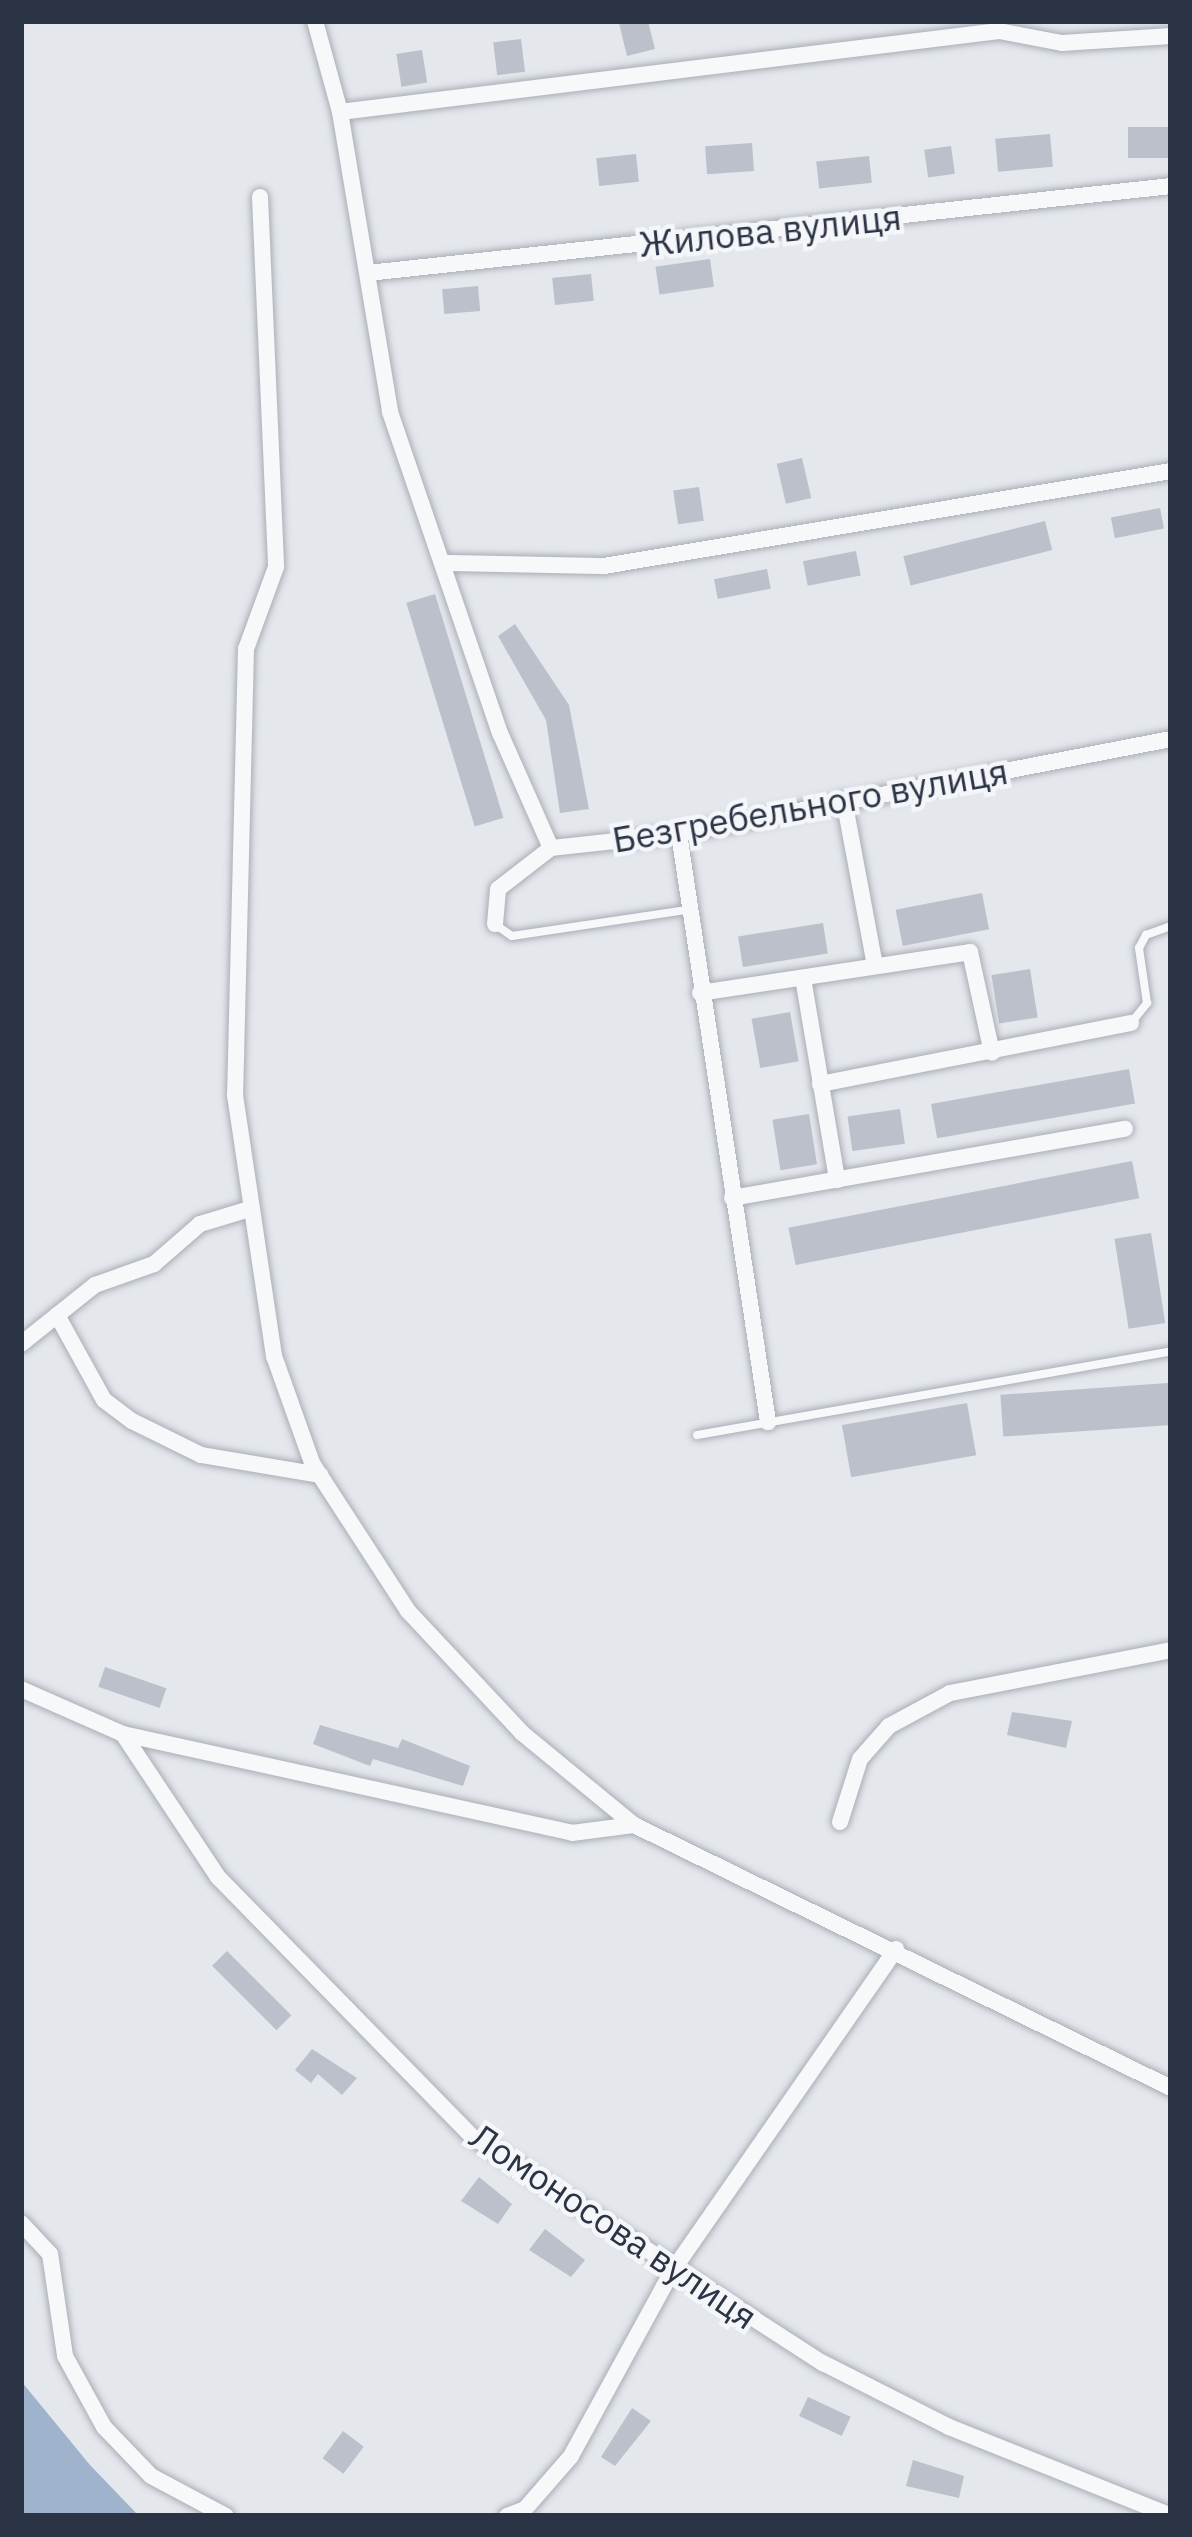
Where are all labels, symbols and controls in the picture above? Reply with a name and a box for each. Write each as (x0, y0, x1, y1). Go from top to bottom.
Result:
street label: Жилова вулиця (637, 195, 903, 265)
street label: Безгребельного вулиця (609, 749, 1011, 861)
street label: Ломоносова вулиця (462, 2114, 766, 2338)

